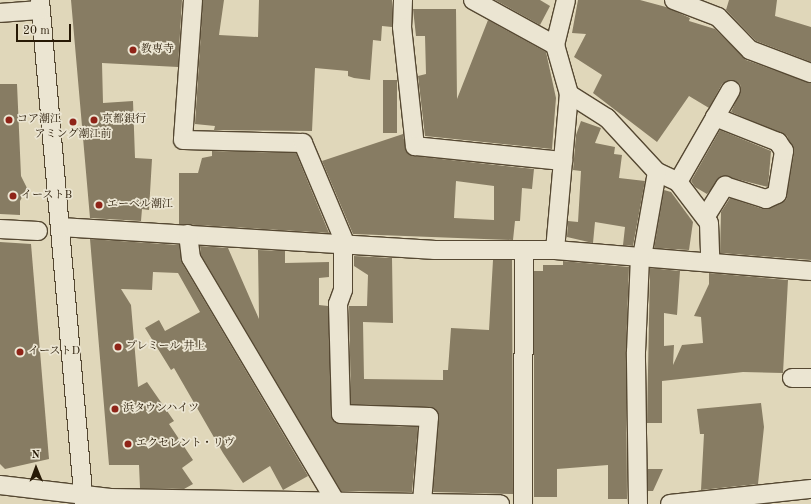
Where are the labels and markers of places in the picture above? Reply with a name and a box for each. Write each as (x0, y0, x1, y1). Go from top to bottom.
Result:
place label: 教専寺 (141, 43, 174, 57)
marker: 教専寺 (128, 45, 138, 55)
place label: コア潮江 (17, 113, 61, 127)
place label: 京都銀行 (102, 113, 146, 127)
marker: コア潮江 (4, 115, 14, 125)
marker: 京都銀行 (89, 115, 99, 125)
marker: アミング潮江前 (68, 117, 78, 127)
place label: アミング潮江前 (35, 128, 111, 142)
place label: イーストB (21, 189, 73, 203)
marker: イーストB (8, 191, 18, 201)
place label: エーベル潮江 (107, 198, 173, 212)
marker: エーベル潮江 (94, 200, 104, 210)
place label: プレミール 井上 (126, 340, 206, 354)
marker: プレミール 井上 (113, 342, 123, 352)
place label: イーストD (28, 345, 81, 359)
marker: イーストD (15, 347, 25, 357)
place label: 浜タウンハイツ (123, 402, 200, 416)
marker: 浜タウンハイツ (110, 404, 120, 414)
place label: エクセレント・リヴ (136, 437, 235, 451)
marker: エクセレント・リヴ (123, 439, 133, 449)

